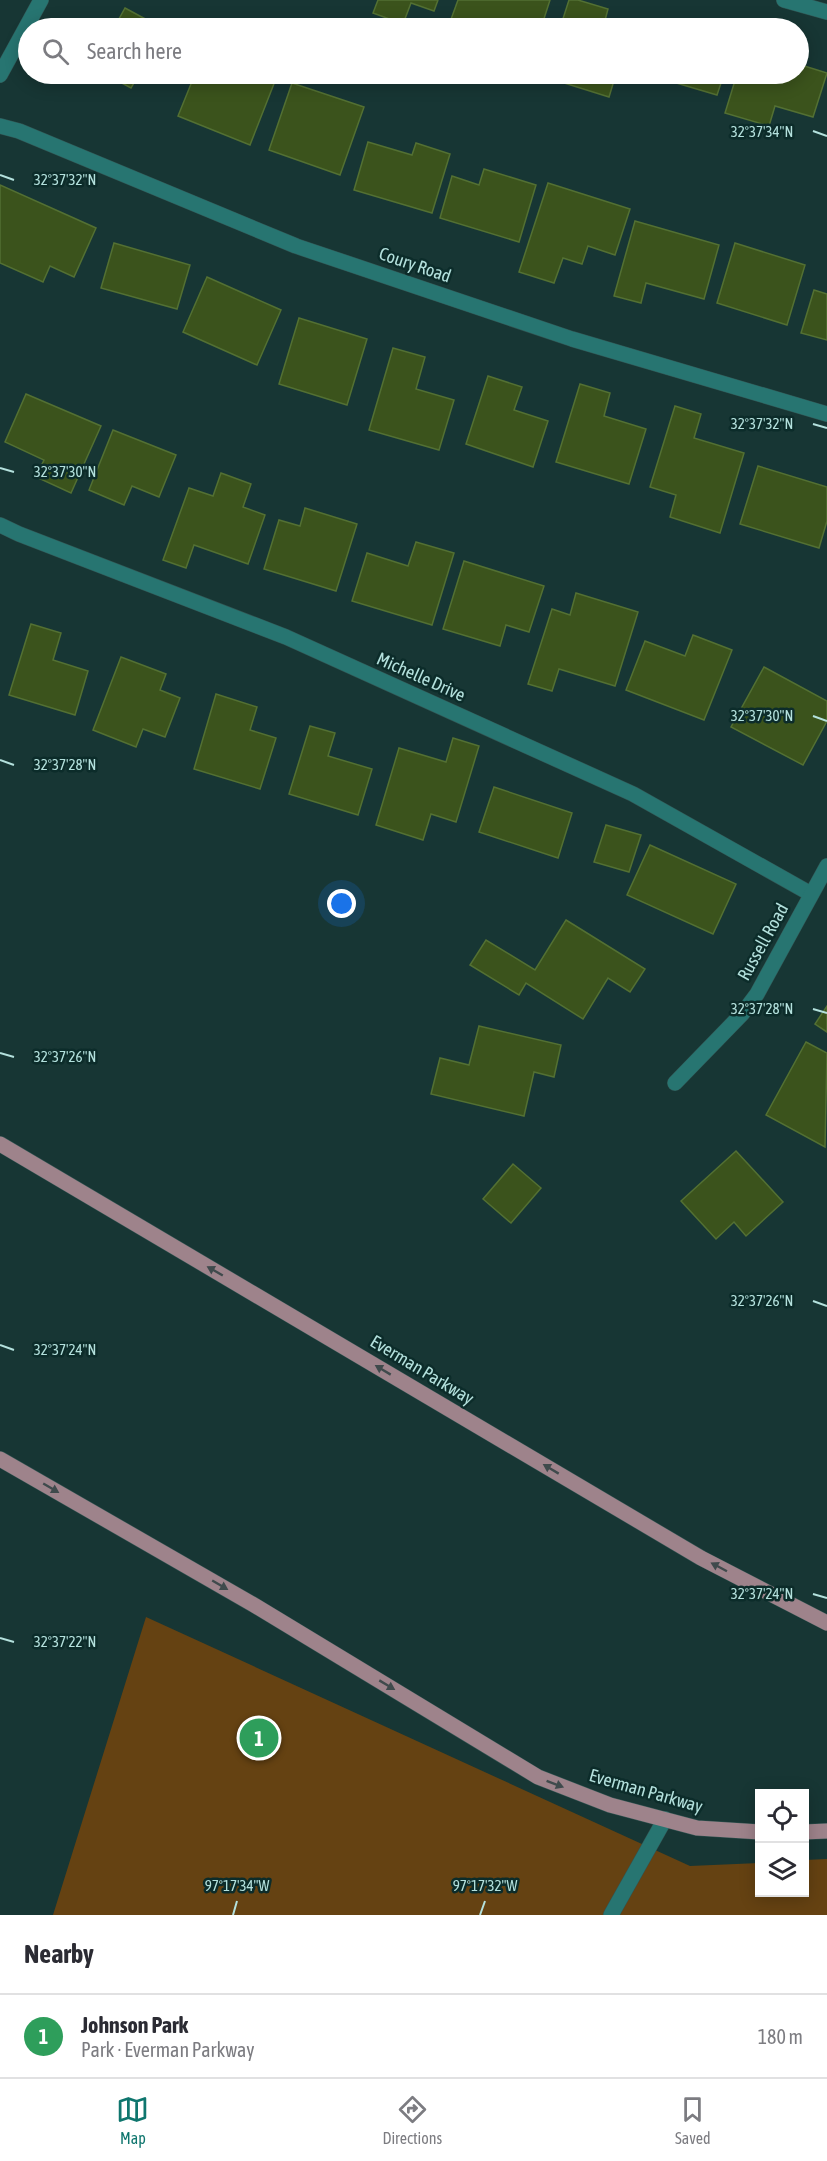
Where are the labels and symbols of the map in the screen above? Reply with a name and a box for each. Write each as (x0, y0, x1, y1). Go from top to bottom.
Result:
text: 32°37'34"N (731, 123, 793, 140)
text: 32°37'32"N (34, 171, 96, 188)
street label: Coury Road (376, 242, 454, 287)
text: 32°37'32"N (731, 415, 793, 432)
text: 32°37'30"N (34, 463, 96, 480)
street label: Michelle Drive (374, 648, 469, 705)
text: 32°37'30"N (731, 707, 793, 724)
text: 32°37'28"N (34, 756, 96, 773)
your location (327, 889, 356, 918)
street label: Russell Road (733, 900, 792, 984)
text: 32°37'28"N (731, 1000, 793, 1017)
text: 32°37'26"N (34, 1048, 96, 1065)
one-way arrow (207, 1265, 223, 1276)
text: 32°37'26"N (731, 1292, 793, 1309)
street label: Everman Parkway (367, 1330, 478, 1409)
text: 32°37'24"N (34, 1341, 96, 1358)
one-way arrow (375, 1364, 391, 1375)
one-way arrow (543, 1463, 559, 1474)
one-way arrow (43, 1483, 60, 1493)
one-way arrow (710, 1562, 727, 1572)
one-way arrow (212, 1580, 229, 1590)
text: 32°37'24"N (731, 1585, 793, 1602)
text: 32°37'22"N (34, 1633, 96, 1650)
one-way arrow (379, 1680, 395, 1691)
pin: 1 (240, 1716, 278, 1760)
street label: Everman Parkway (587, 1764, 705, 1817)
one-way arrow (546, 1780, 564, 1789)
text: 97°17'34"W (205, 1877, 269, 1894)
text: 97°17'32"W (453, 1877, 517, 1894)

